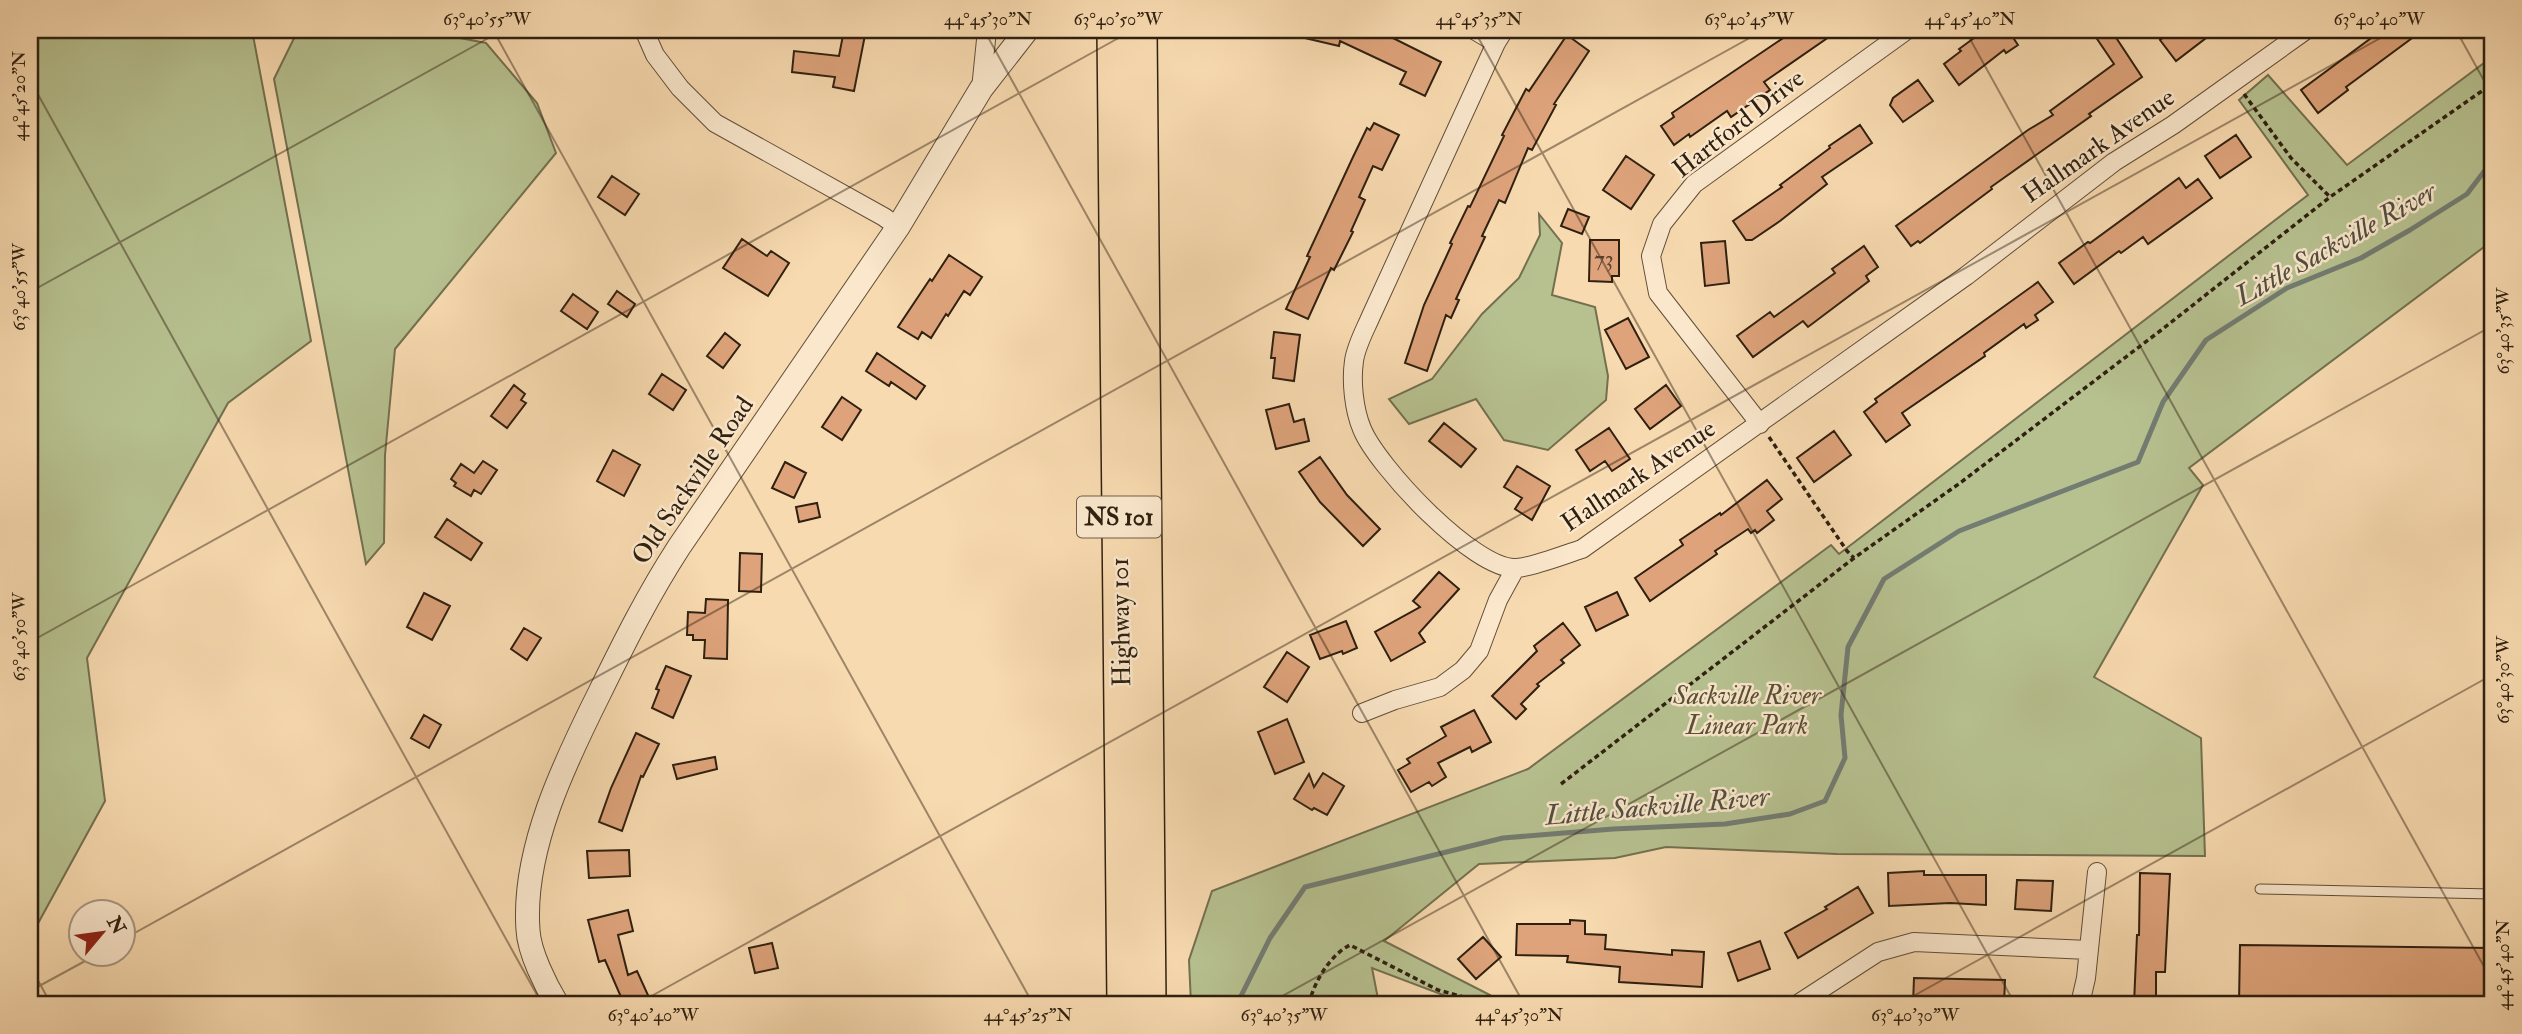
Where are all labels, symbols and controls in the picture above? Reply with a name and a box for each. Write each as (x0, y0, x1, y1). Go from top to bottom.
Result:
text: 63°40'55"W (443, 8, 532, 31)
text: 44°45'30"N (944, 8, 1032, 31)
text: 63°40'50"W (1073, 8, 1163, 31)
text: 44°45'35"N (1436, 8, 1522, 31)
text: 63°40'45"W (1704, 8, 1795, 31)
text: 44°45'40"N (1925, 8, 2015, 31)
text: 63°40'40"W (2334, 8, 2425, 31)
text: 44°45'20"N (8, 51, 31, 141)
street label: Hartford Drive (1666, 62, 1811, 185)
street label: Hallmark Avenue (2016, 81, 2181, 210)
water label: Little Sackville River (2228, 174, 2444, 315)
text: 63°40'55"W (8, 242, 31, 331)
house number: 73 (1594, 244, 1614, 273)
text: 63°40'35"W (2492, 287, 2515, 374)
street label: Old Sackville Road (625, 390, 761, 571)
street label: Hallmark Avenue (1555, 412, 1722, 539)
road number: NS 101 (1077, 496, 1161, 538)
street label: Highway 101 (1104, 557, 1138, 687)
text: 63°40'50"W (8, 592, 31, 682)
text: 63°40'30"W (2492, 635, 2515, 724)
park label: Sackville River Linear Park (1672, 680, 1822, 742)
water label: Little Sackville River (1543, 779, 1772, 834)
north arrow (66, 898, 136, 968)
text: N (101, 911, 131, 939)
text: 44°45'40"N (2492, 920, 2515, 1010)
text: 63°40'40"W (608, 1004, 699, 1027)
text: 44°45'25"N (984, 1004, 1072, 1027)
text: 63°40'35"W (1241, 1004, 1328, 1027)
text: 44°45'30"N (1475, 1004, 1563, 1027)
text: 63°40'30"W (1871, 1004, 1960, 1027)

